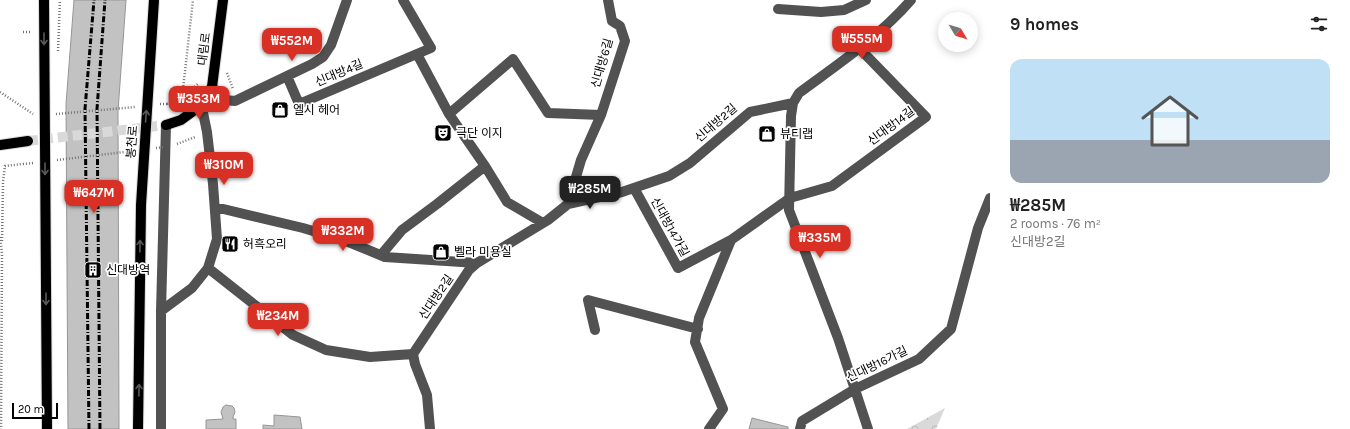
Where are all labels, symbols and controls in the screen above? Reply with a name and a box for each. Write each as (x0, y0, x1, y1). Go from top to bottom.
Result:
north arrow (938, 12, 978, 52)
map controls (938, 12, 978, 52)
icon: filters (1308, 13, 1330, 35)
text: 9 homes (1010, 14, 1079, 34)
pin: ₩555M (834, 26, 890, 60)
pin: ₩552M (264, 28, 320, 62)
text: ₩555M (841, 31, 883, 46)
one-way arrow (40, 32, 48, 45)
street label: 대림로 (195, 32, 213, 66)
text: ₩552M (271, 33, 313, 48)
street label: 신대방6길 (588, 37, 616, 89)
street label: 신대방4길 (313, 57, 365, 89)
icon: home (1134, 85, 1206, 157)
pin: ₩353M (171, 86, 227, 120)
text: ₩353M (178, 91, 220, 106)
shop icon: 엘시 헤어 (270, 100, 290, 120)
street label: 신대방2길 (692, 101, 740, 145)
place label: 엘시 헤어 (293, 103, 340, 117)
street label: 신대방14길 (865, 104, 917, 148)
one-way arrow (143, 110, 150, 123)
theatre icon: 극단 이지 (433, 123, 453, 143)
shop icon: 뷰티랩 (757, 124, 777, 144)
street label: 봉천로 (124, 125, 140, 159)
place label: 극단 이지 (456, 126, 503, 140)
place label: 뷰티랩 (780, 127, 813, 141)
pin: ₩310M (196, 152, 252, 186)
text: ₩310M (204, 157, 244, 172)
one-way arrow (41, 162, 49, 175)
pin: ₩285M (562, 176, 618, 210)
pin: ₩647M (66, 180, 122, 214)
text: ₩285M (569, 181, 611, 196)
text: ₩647M (73, 185, 115, 200)
street label: 신대방14가길 (648, 195, 692, 259)
text: ₩285M (1010, 195, 1066, 215)
text: 2 rooms · 76 m² (1010, 216, 1101, 231)
pin: ₩332M (315, 218, 371, 252)
text: ₩332M (321, 223, 365, 238)
pin: ₩335M (792, 225, 848, 259)
text: ₩335M (799, 230, 841, 245)
restaurant icon: 허흑오리 (220, 234, 240, 254)
text: 신대방2길 (1010, 234, 1065, 249)
place label: 허흑오리 (243, 237, 287, 251)
one-way arrow (136, 240, 144, 253)
shop icon: 벨라 미용실 (431, 242, 451, 262)
place label: 벨라 미용실 (454, 245, 512, 259)
building icon: 신대방역 (83, 260, 103, 280)
place label: 신대방역 (106, 263, 150, 277)
street label: 신대방2길 (416, 272, 456, 322)
one-way arrow (42, 292, 50, 305)
pin: ₩234M (250, 303, 306, 337)
text: ₩234M (257, 308, 299, 323)
street label: 신대방16가길 (844, 343, 910, 385)
one-way arrow (135, 384, 142, 397)
scale bar (12, 401, 58, 420)
text: 20 m (18, 403, 44, 416)

